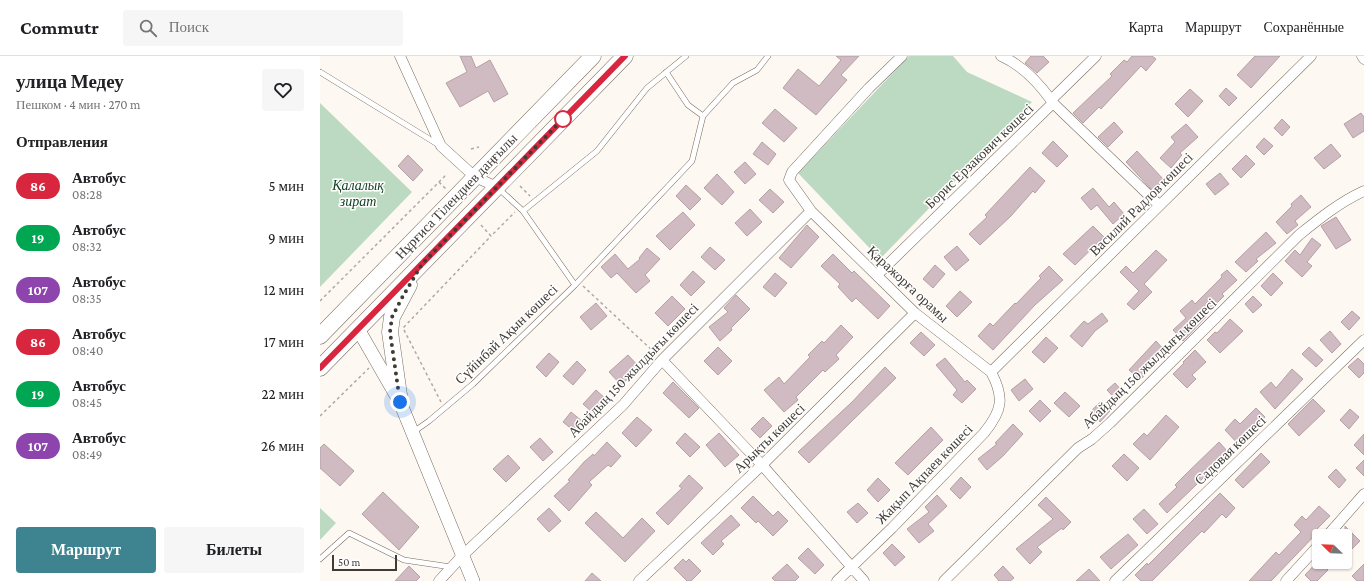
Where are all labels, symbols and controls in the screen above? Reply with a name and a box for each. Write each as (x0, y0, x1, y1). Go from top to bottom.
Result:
search box (123, 10, 403, 46)
text: Commutr (20, 17, 99, 38)
icon: search (137, 17, 159, 39)
text: Поиск (169, 19, 209, 35)
text: Карта (1128, 19, 1163, 35)
text: Маршрут (1185, 19, 1241, 35)
text: Сохранённые (1263, 19, 1344, 35)
button: heart (262, 69, 304, 111)
text: улица Медеу (16, 71, 124, 92)
text: Пешком · 4 мин · 270 m (16, 97, 141, 112)
street label: Борис Ерзакович көшесі (922, 100, 1036, 212)
unlabelled marker (554, 110, 572, 128)
street label: Нұрғиса Тілендиев даңғылы (392, 130, 521, 262)
text: Отправления (16, 134, 108, 150)
street label: Василий Радлов көшесі (1086, 149, 1196, 259)
text: Автобус (72, 170, 126, 186)
park label: Қалалық зират (331, 177, 384, 209)
text: 86 (30, 178, 46, 194)
text: 5 мин (269, 178, 304, 194)
text: 08:28 (72, 187, 103, 202)
text: Автобус (72, 222, 126, 238)
text: 19 (32, 230, 44, 246)
text: 9 мин (268, 230, 304, 246)
text: 08:32 (72, 239, 102, 254)
street label: Қаражорға орамы (864, 242, 952, 326)
text: Автобус (72, 274, 126, 290)
street label: Сүйінбай Ақын көшесі (451, 281, 561, 387)
text: 107 (28, 282, 48, 298)
text: 12 мин (264, 282, 304, 298)
text: 08:35 (72, 291, 102, 306)
street label: Абайдың 150 жылдығы көшесі (1079, 295, 1219, 431)
street label: Абайдың 150 жылдығы көшесі (565, 300, 701, 440)
text: Автобус (72, 326, 126, 342)
text: 86 (30, 334, 46, 350)
text: 17 мин (264, 334, 304, 350)
text: 08:40 (72, 343, 103, 358)
text: Автобус (72, 378, 126, 394)
text: 19 (32, 386, 44, 402)
text: 22 мин (261, 386, 304, 402)
your location (390, 392, 410, 412)
text: 08:45 (72, 395, 102, 410)
street label: Арықты көшесі (730, 400, 808, 476)
street label: Садовая көшесі (1191, 412, 1269, 488)
street label: Жақып Ақпаев көшесі (872, 421, 976, 527)
text: Автобус (72, 430, 126, 446)
text: 107 (28, 438, 48, 454)
text: 26 мин (261, 438, 304, 454)
text: 08:49 (72, 447, 102, 462)
button: Маршрут (16, 527, 156, 573)
button: Билеты (164, 527, 304, 573)
north arrow (1312, 529, 1352, 569)
map controls (1312, 529, 1352, 569)
scale bar (332, 553, 397, 572)
text: 50 m (338, 556, 360, 568)

